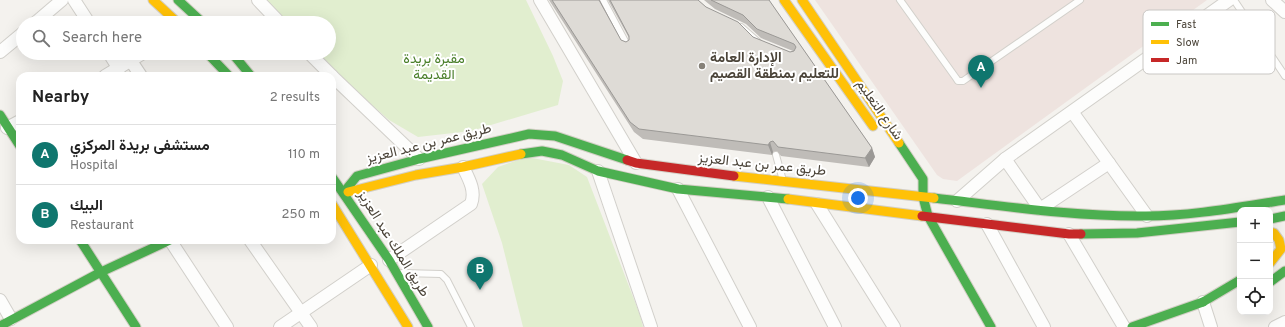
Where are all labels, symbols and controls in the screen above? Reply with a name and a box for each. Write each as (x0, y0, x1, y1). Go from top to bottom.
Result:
legend (1143, 10, 1275, 74)
search box (16, 16, 336, 60)
text: Fast (1176, 18, 1196, 32)
icon: search (30, 27, 52, 49)
text: Search here (62, 29, 142, 48)
text: Slow (1176, 36, 1199, 50)
place label: الإدارة العامة للتعليم بمنطقة القصيم (710, 50, 839, 83)
park label: مقبرة بريدة القديمة (403, 51, 465, 84)
text: Jam (1176, 54, 1197, 68)
pin: A (968, 55, 994, 88)
marker: الإدارة العامة للتعليم بمنطقة القصيم (697, 61, 707, 71)
street label: شارع التعليم (851, 76, 906, 144)
text: Nearby (32, 87, 89, 109)
text: 2 results (270, 90, 320, 106)
street label: طريق عمر بن عبد العزيز (364, 120, 493, 168)
text: مستشفى بريدة المركزي (70, 137, 210, 156)
text: A (40, 147, 50, 163)
text: 110 m (288, 147, 320, 163)
street label: طريق عمر بن عبد العزيز (696, 150, 827, 180)
text: Hospital (70, 158, 118, 174)
street label: طريق الملك عبد العزيز (353, 187, 433, 300)
your location (848, 188, 868, 208)
text: البيك (70, 197, 103, 216)
text: B (41, 207, 49, 223)
text: 250 m (282, 207, 320, 223)
map controls (1237, 207, 1273, 315)
button: + (1237, 207, 1273, 243)
text: Restaurant (70, 218, 134, 234)
button: − (1237, 243, 1273, 279)
pin: B (467, 257, 493, 290)
button: locate (1237, 279, 1273, 315)

